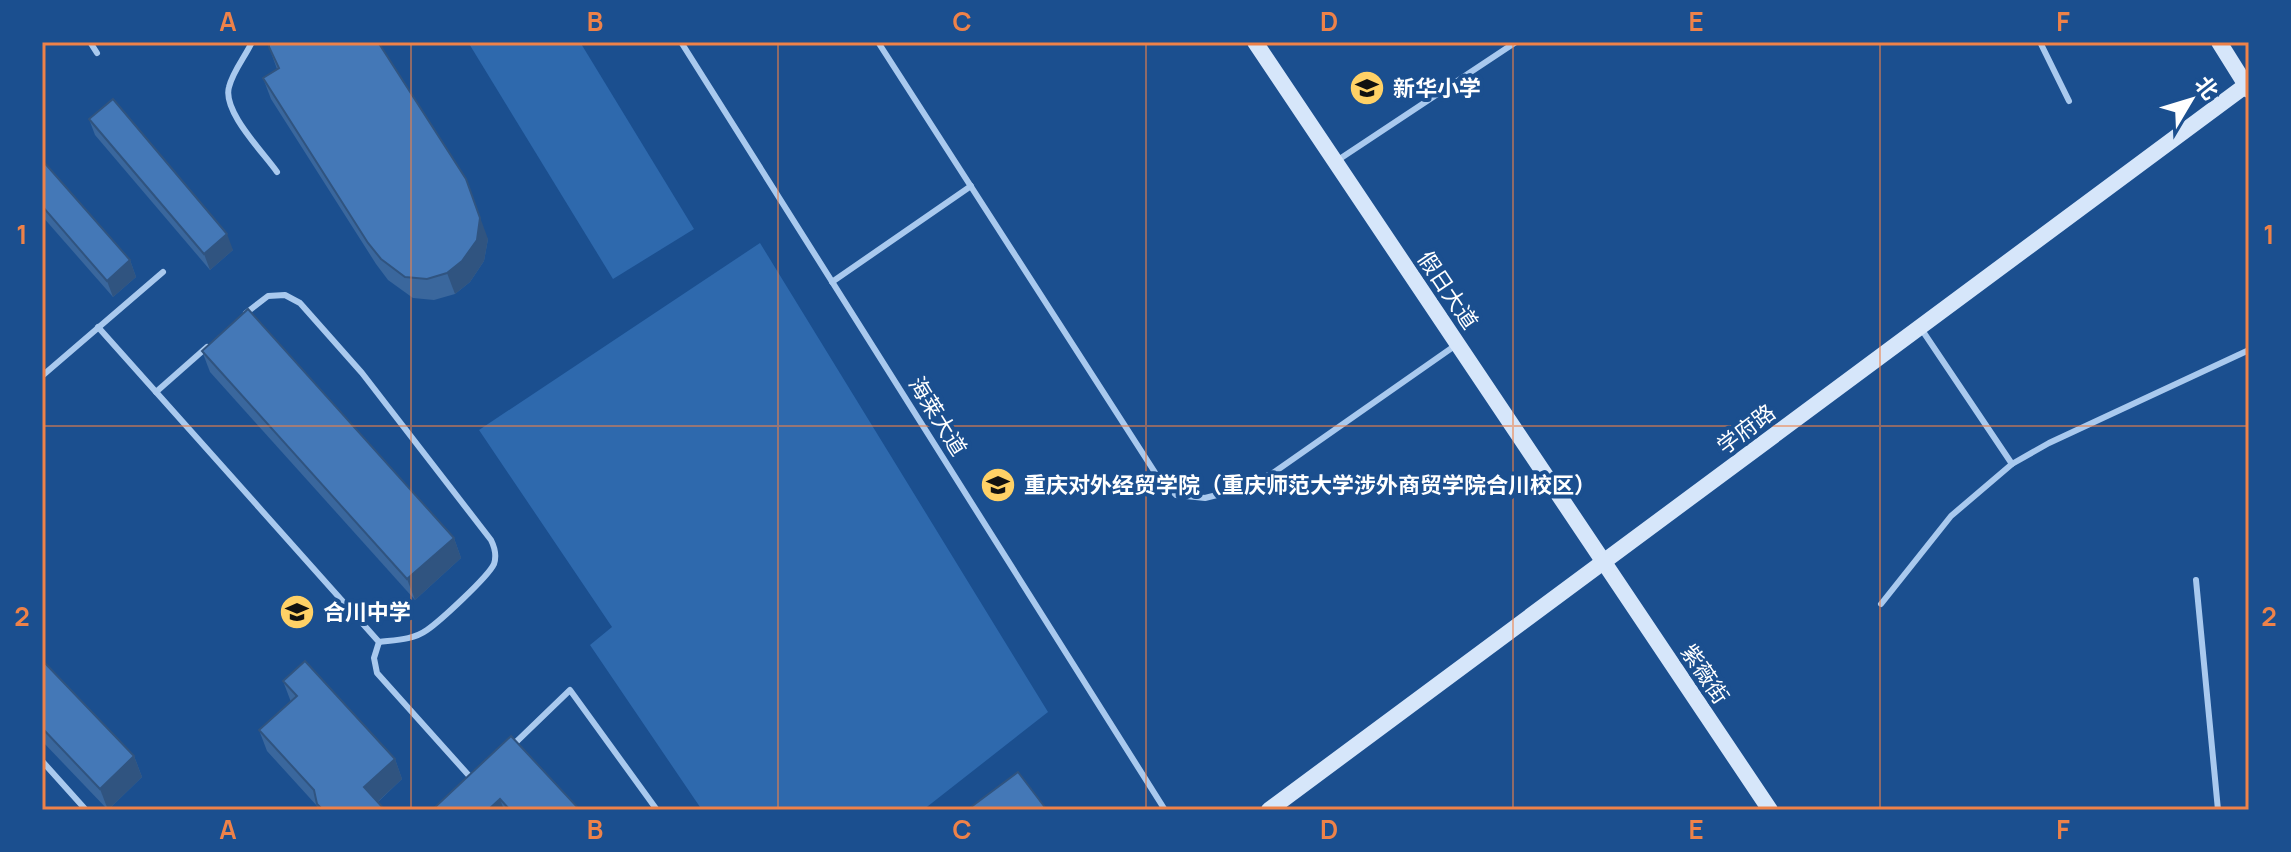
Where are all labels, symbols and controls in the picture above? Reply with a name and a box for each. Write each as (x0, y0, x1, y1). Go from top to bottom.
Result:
text: A (219, 3, 237, 39)
text: B (587, 3, 603, 39)
text: C (952, 3, 972, 39)
text: D (1320, 3, 1338, 39)
text: E (1688, 3, 1704, 39)
text: F (2056, 3, 2070, 39)
north arrow (2151, 60, 2231, 140)
school or university icon: 新华小学 (1348, 69, 1386, 107)
text: 北 (2188, 70, 2225, 106)
place label: 新华小学 (1393, 73, 1481, 103)
text: 1 (16, 216, 28, 252)
text: 1 (2263, 216, 2275, 252)
street label: 假日大道 (1411, 245, 1485, 335)
street label: 海莱大道 (902, 371, 974, 461)
street label: 学府路 (1711, 397, 1781, 461)
school or university icon: 重庆对外经贸学院（重庆师范大学涉外商贸学院合川校区） (979, 466, 1017, 504)
place label: 重庆对外经贸学院（重庆师范大学涉外商贸学院合川校区） (1024, 470, 1596, 500)
school or university icon: 合川中学 (278, 593, 316, 631)
place label: 合川中学 (323, 597, 411, 627)
text: 2 (14, 598, 30, 634)
text: 2 (2261, 598, 2277, 634)
street label: 紫薇街 (1674, 638, 1736, 710)
text: A (219, 811, 237, 847)
text: B (587, 811, 603, 847)
text: C (952, 811, 972, 847)
text: D (1320, 811, 1338, 847)
text: E (1688, 811, 1704, 847)
text: F (2056, 811, 2070, 847)

